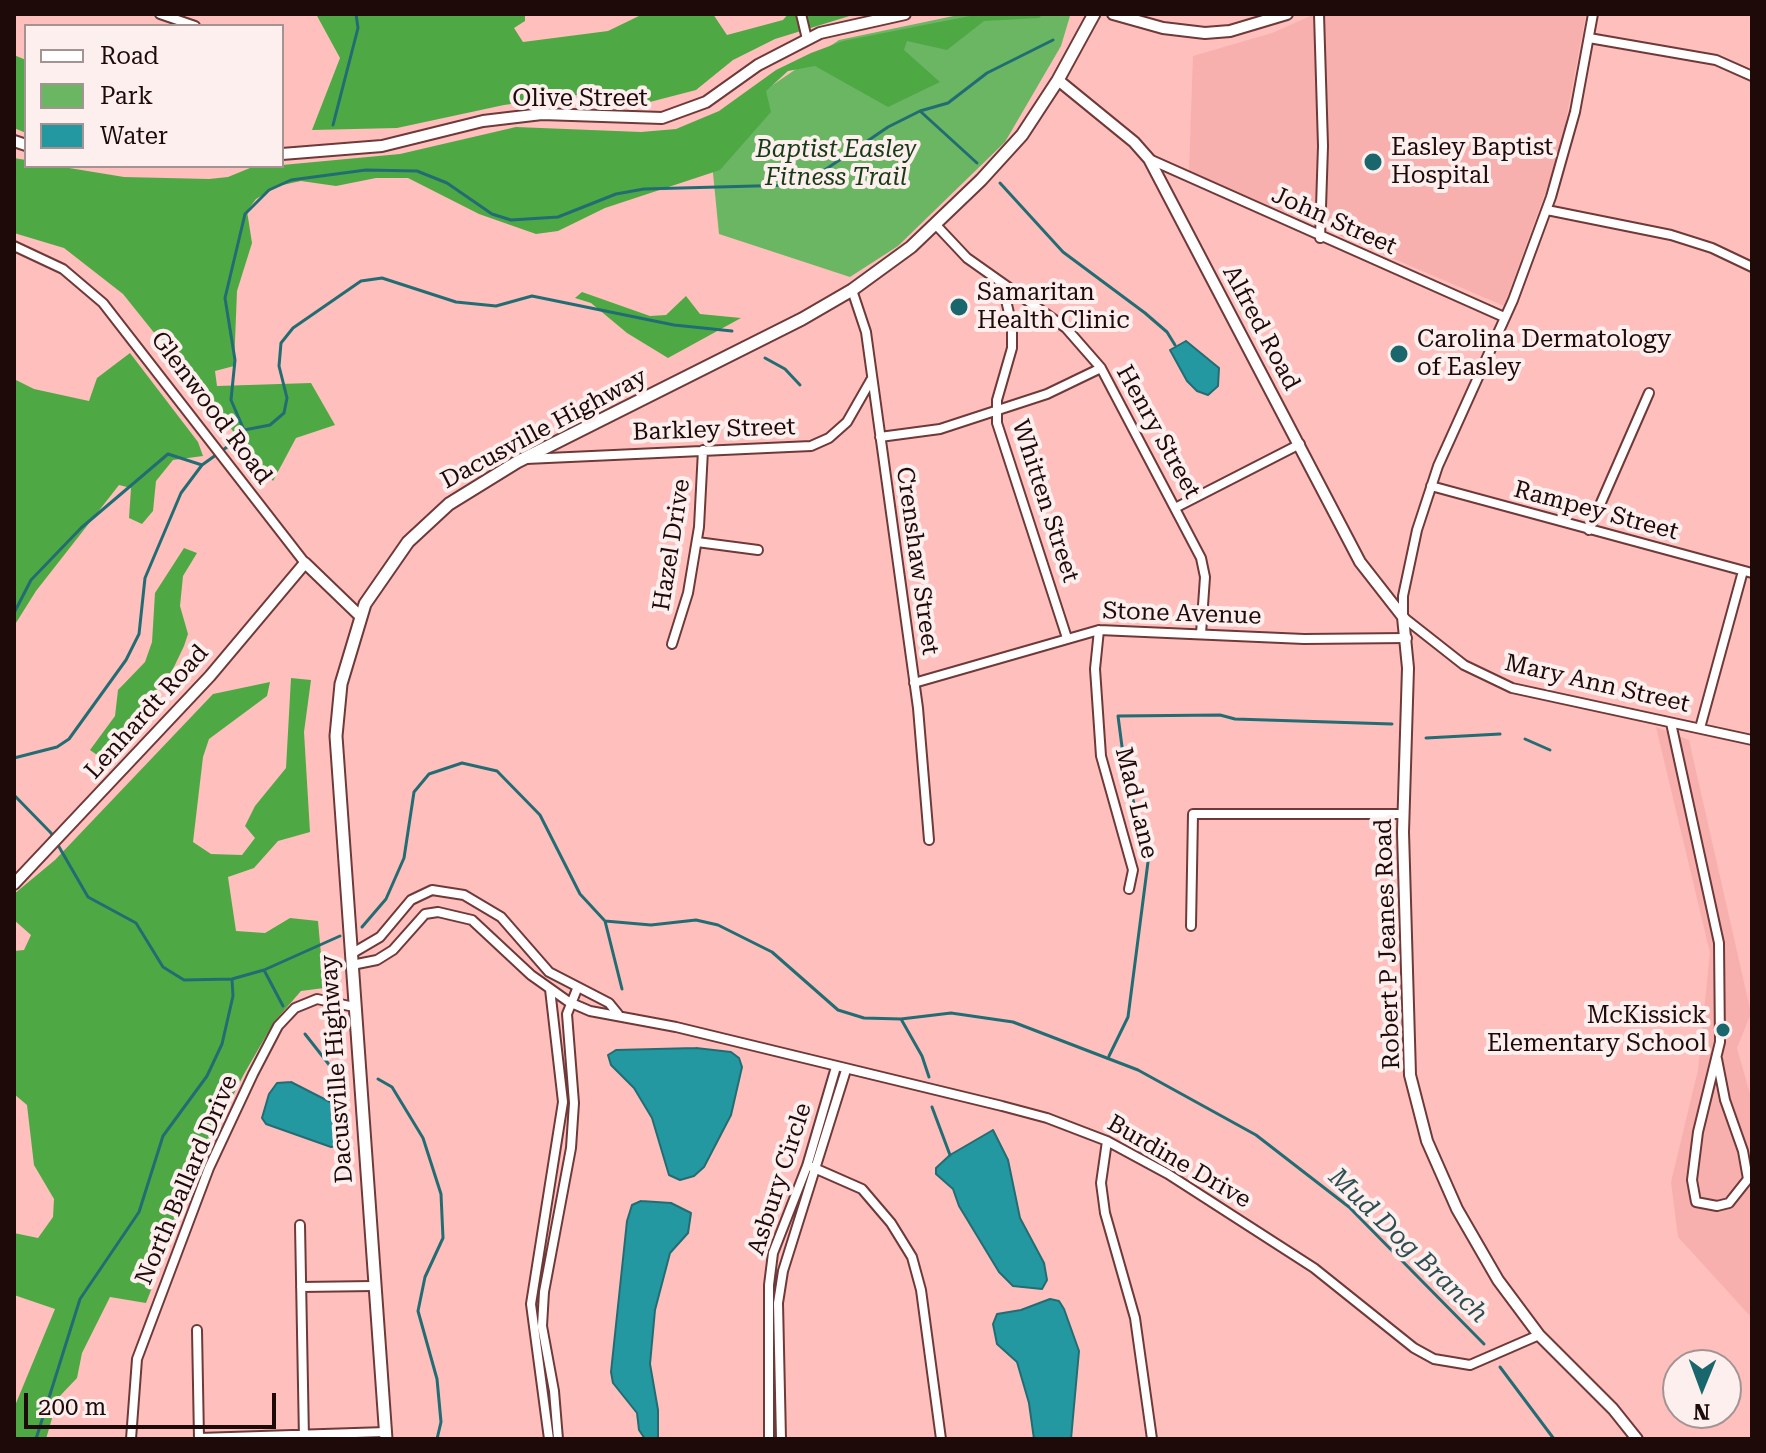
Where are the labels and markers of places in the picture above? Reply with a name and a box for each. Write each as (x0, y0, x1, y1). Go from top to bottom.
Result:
place label: Easley Baptist Hospital (1391, 134, 1553, 190)
marker: Easley Baptist Hospital (1362, 151, 1384, 173)
place label: Samaritan Health Clinic (977, 279, 1130, 335)
marker: Samaritan Health Clinic (948, 296, 970, 318)
place label: Carolina Dermatology of Easley (1417, 326, 1671, 382)
marker: Carolina Dermatology of Easley (1388, 343, 1410, 365)
place label: McKissick Elementary School (1487, 1002, 1707, 1058)
marker: McKissick Elementary School (1714, 1021, 1732, 1039)

